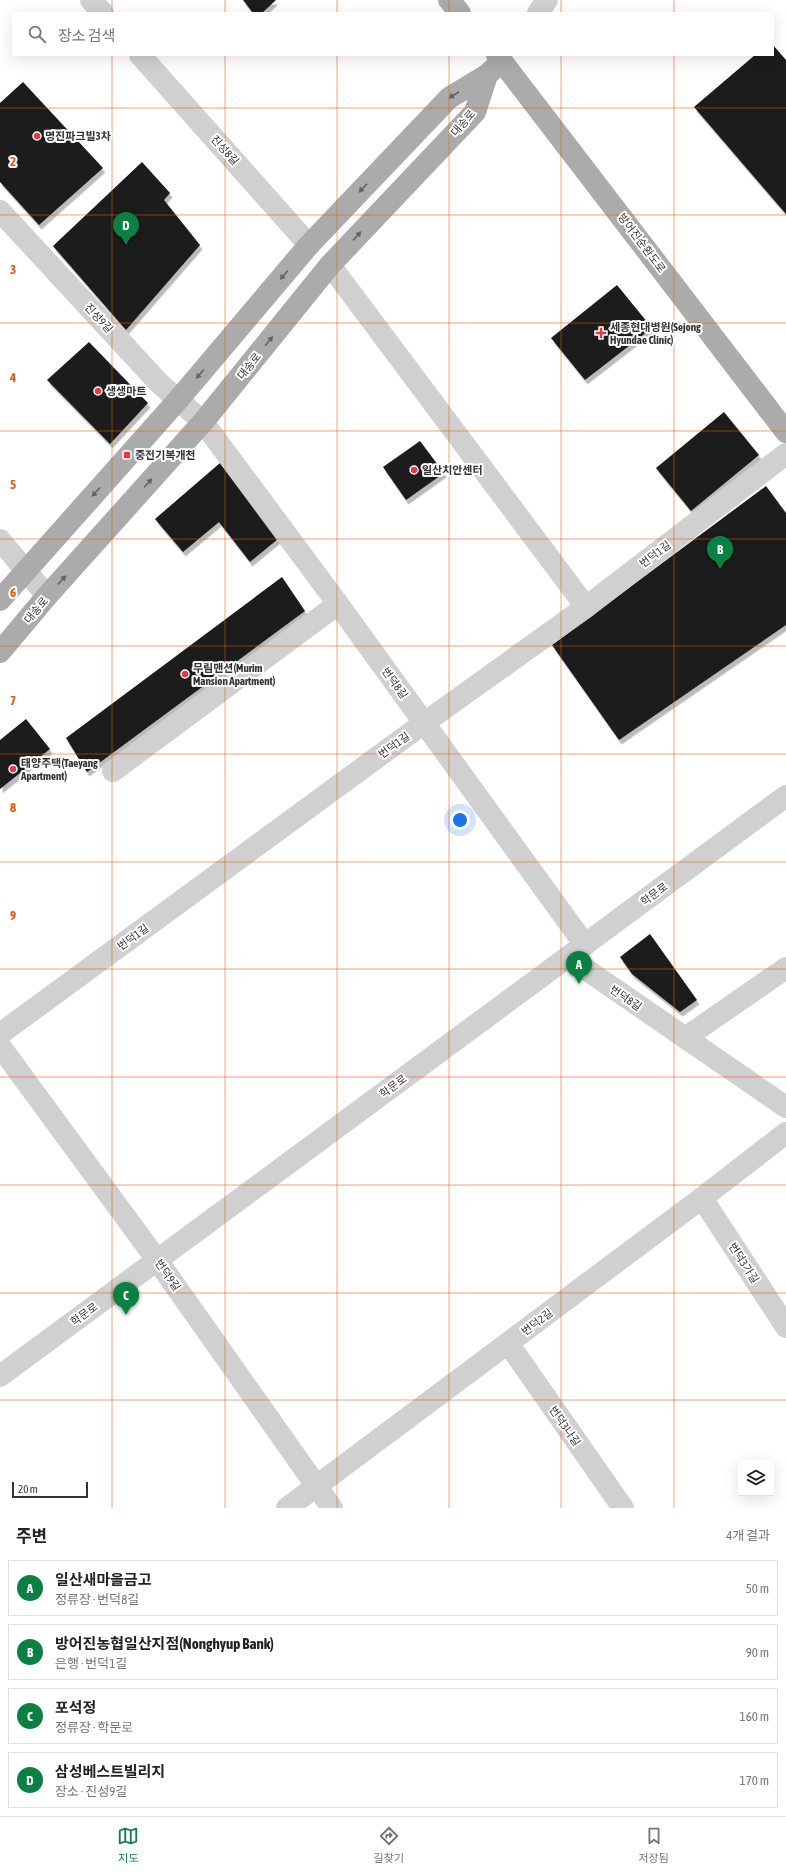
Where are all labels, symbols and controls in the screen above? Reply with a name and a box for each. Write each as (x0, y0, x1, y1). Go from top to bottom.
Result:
search box (12, 12, 774, 56)
icon: search (26, 23, 48, 45)
text: 장소 검색 (58, 27, 115, 44)
one-way arrow (449, 91, 459, 99)
street label: 대송로 (449, 108, 477, 138)
place label: 명진파크빌3차 (45, 130, 111, 142)
marker: 명진파크빌3차 (32, 131, 42, 141)
street label: 진성8길 (209, 133, 241, 167)
text: 2 (10, 154, 16, 169)
one-way arrow (358, 183, 368, 193)
street label: 방어진순환도로 (616, 211, 668, 275)
pin: D (113, 212, 139, 245)
one-way arrow (352, 232, 361, 241)
text: 3 (10, 262, 16, 277)
one-way arrow (280, 269, 289, 280)
street label: 진성9길 (82, 301, 116, 335)
place label: 세종현대병원(Sejong Hyundae Clinic) (610, 321, 701, 346)
marker: 세종현대병원(Sejong Hyundae Clinic) (595, 327, 607, 339)
one-way arrow (264, 336, 273, 346)
street label: 대송로 (235, 350, 263, 382)
one-way arrow (196, 368, 205, 379)
text: 4 (9, 370, 16, 385)
place label: 생생마트 (106, 385, 146, 397)
marker: 생생마트 (93, 386, 103, 396)
place label: 중전기복개천 (135, 449, 196, 461)
marker: 중전기복개천 (122, 450, 132, 460)
place label: 일산치안센터 (422, 464, 483, 476)
marker: 일산치안센터 (409, 465, 419, 475)
text: 5 (10, 477, 16, 492)
one-way arrow (144, 478, 153, 488)
one-way arrow (91, 487, 100, 497)
pin: B (707, 536, 733, 569)
street label: 번덕1길 (637, 539, 673, 569)
one-way arrow (57, 575, 66, 585)
text: 6 (10, 585, 16, 600)
street label: 대송로 (22, 595, 50, 625)
place label: 무림맨션(Murim Mansion Apartment) (193, 662, 276, 687)
street label: 번덕8길 (380, 665, 410, 701)
marker: 무림맨션(Murim Mansion Apartment) (180, 669, 190, 679)
text: 7 (10, 693, 16, 708)
street label: 번덕1길 (376, 730, 412, 760)
place label: 태양주택(Taeyang Apartment) (20, 757, 98, 782)
marker: 태양주택(Taeyang Apartment) (8, 764, 18, 774)
text: 8 (10, 800, 16, 815)
your location (450, 810, 470, 830)
street label: 학문로 (638, 880, 670, 908)
text: 9 (10, 908, 16, 923)
street label: 번덕1길 (115, 922, 151, 952)
pin: A (566, 951, 592, 984)
street label: 번덕8길 (608, 983, 644, 1013)
street label: 학문로 (377, 1072, 409, 1100)
street label: 번덕3가길 (727, 1241, 761, 1285)
street label: 번덕9길 (153, 1257, 183, 1293)
pin: C (113, 1282, 139, 1315)
street label: 학문로 (68, 1300, 100, 1328)
street label: 번덕2길 (519, 1307, 555, 1337)
street label: 번덕3나길 (547, 1404, 583, 1448)
map controls (738, 1460, 774, 1496)
button: layers (738, 1460, 774, 1496)
scale bar (12, 1480, 88, 1499)
text: 20 m (18, 1483, 38, 1495)
text: 주변 (16, 1526, 47, 1546)
text: 4개 결과 (726, 1528, 770, 1543)
text: 일산새마을금고 (55, 1571, 152, 1588)
text: A (27, 1581, 33, 1596)
text: 50 m (746, 1581, 769, 1596)
text: 정류장 · 번덕8길 (55, 1592, 139, 1607)
text: 방어진농협일산지점(Nonghyup Bank) (55, 1635, 274, 1652)
text: B (27, 1645, 33, 1660)
text: 90 m (746, 1645, 769, 1660)
text: 은행 · 번덕1길 (55, 1656, 127, 1671)
text: 포석정 (55, 1699, 96, 1716)
text: C (27, 1709, 33, 1724)
text: 160 m (740, 1709, 769, 1724)
text: 정류장 · 학문로 (55, 1720, 133, 1735)
text: 삼성베스트빌리지 (55, 1763, 165, 1780)
text: D (26, 1773, 34, 1788)
text: 170 m (740, 1773, 769, 1788)
text: 장소 · 진성9길 (55, 1784, 127, 1799)
tab: 지도 (117, 1825, 139, 1865)
tab: 길찾기 (374, 1825, 404, 1865)
tab: 저장됨 (638, 1825, 669, 1865)

